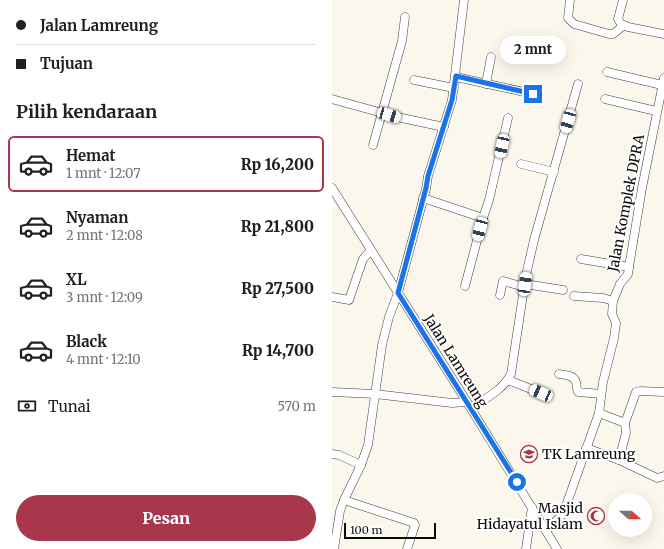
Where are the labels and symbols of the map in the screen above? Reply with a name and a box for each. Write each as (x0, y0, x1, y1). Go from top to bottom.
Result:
callout: 2 mnt (500, 36, 566, 64)
route end (524, 85, 542, 103)
car (376, 106, 402, 124)
car (559, 108, 577, 134)
car (494, 133, 510, 159)
street label: Jalan Komplek DPRA (604, 133, 648, 274)
car (471, 216, 489, 242)
car (517, 271, 533, 297)
street label: Jalan Lamreung (420, 310, 492, 412)
car (528, 383, 554, 403)
school or university icon: TK Lamreung (519, 444, 539, 464)
place label: TK Lamreung (542, 445, 636, 463)
route start (508, 473, 526, 491)
north arrow (608, 493, 652, 537)
place label: Masjid Hidayatul Islam (477, 499, 584, 533)
mosque icon: Masjid Hidayatul Islam (586, 506, 606, 526)
scale bar (344, 521, 436, 540)

